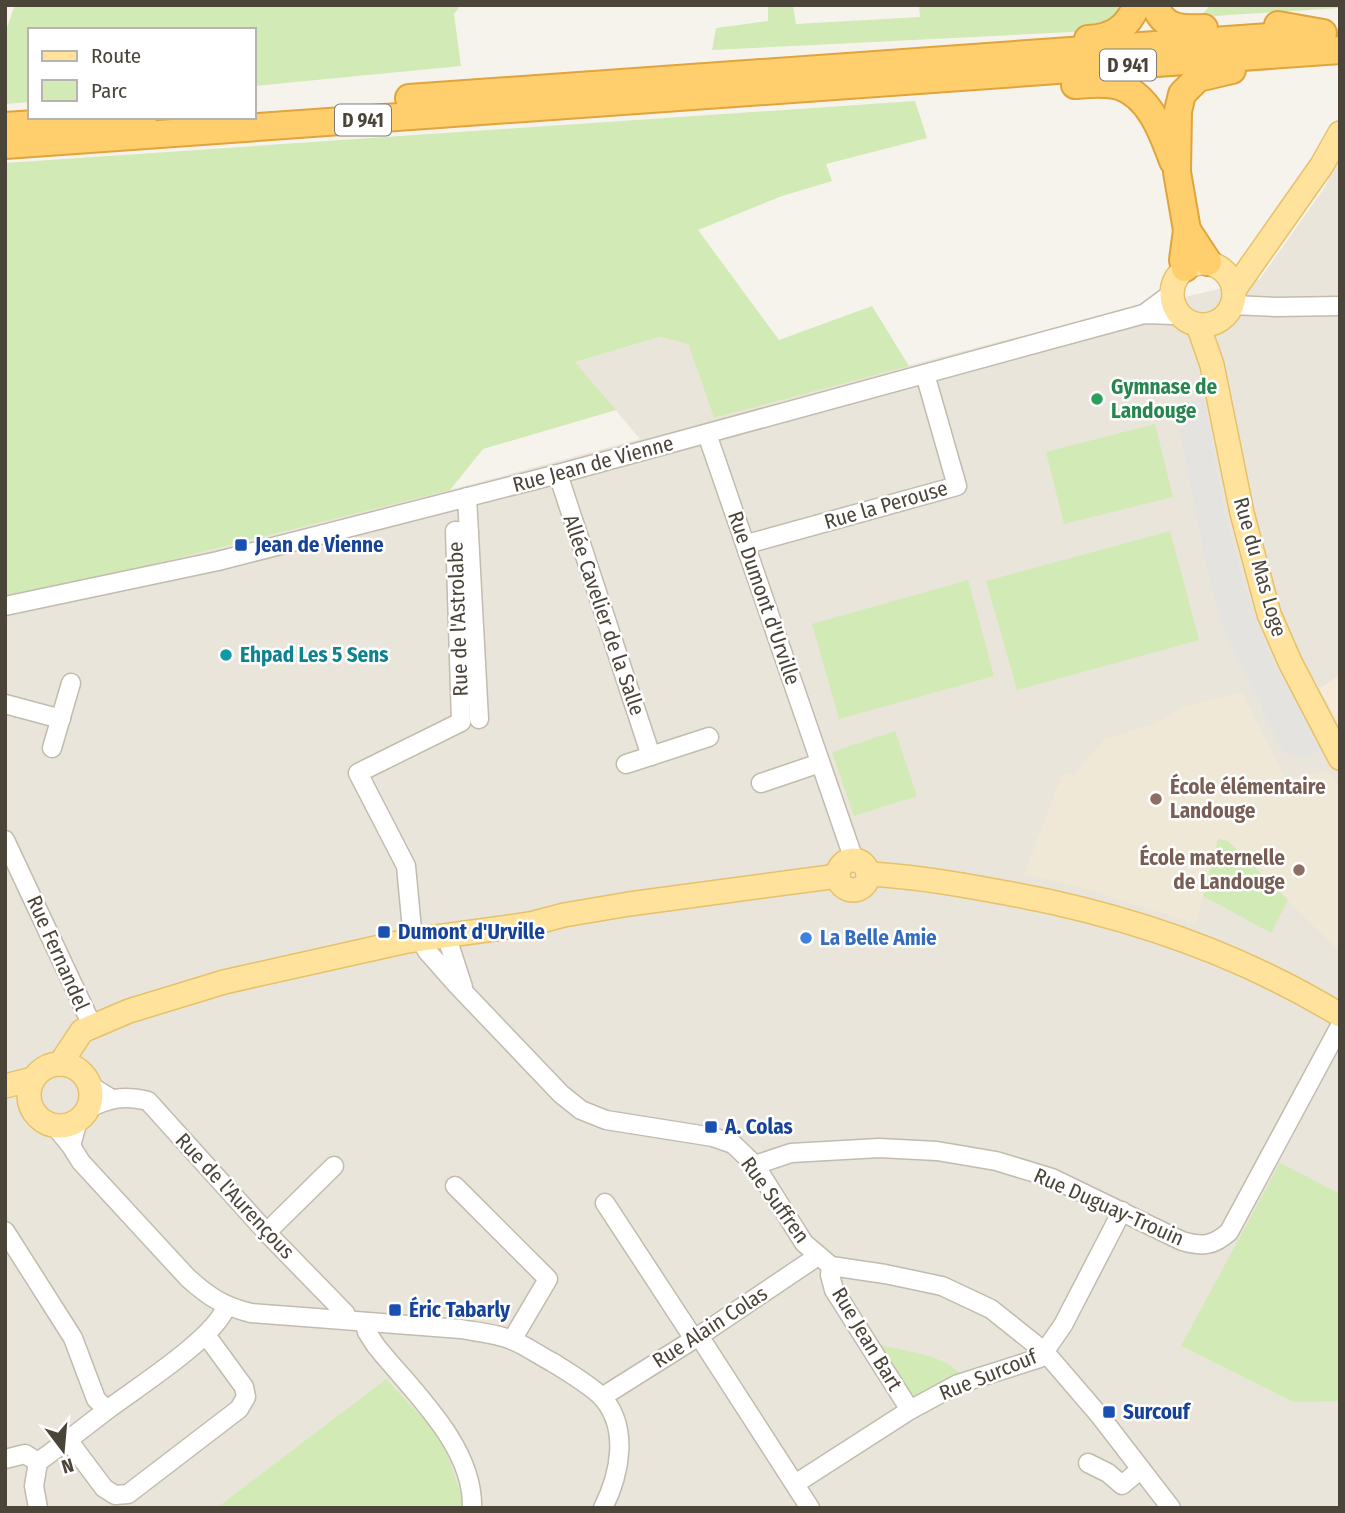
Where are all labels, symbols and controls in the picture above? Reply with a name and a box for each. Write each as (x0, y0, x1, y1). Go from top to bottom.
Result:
legend (28, 28, 256, 119)
text: Route (91, 43, 141, 69)
road number: D 941 (1100, 50, 1156, 80)
text: Parc (91, 78, 127, 104)
road number: D 941 (335, 104, 391, 136)
place label: Gymnase de Landouge (1111, 374, 1217, 424)
marker: Gymnase de Landouge (1089, 391, 1105, 407)
street label: Rue Jean de Vienne (510, 430, 676, 498)
street label: Rue la Perouse (821, 475, 951, 535)
street label: Rue du Mas Loge (1228, 494, 1292, 640)
street label: Rue Dumont d'Urville (722, 508, 806, 688)
street label: Allée Cavelier de la Salle (557, 511, 651, 719)
place label: Jean de Vienne (254, 532, 384, 558)
marker: Jean de Vienne (233, 537, 249, 553)
street label: Rue de l'Astrolabe (442, 541, 474, 697)
place label: Ehpad Les 5 Sens (240, 642, 388, 668)
marker: Ehpad Les 5 Sens (218, 647, 234, 663)
place label: École élémentaire Landouge (1170, 773, 1326, 824)
marker: École élémentaire Landouge (1148, 791, 1164, 807)
place label: École maternelle de Landouge (1139, 844, 1285, 895)
marker: École maternelle de Landouge (1291, 862, 1307, 878)
street label: Rue Fernandel (21, 891, 95, 1015)
place label: Dumont d'Urville (398, 919, 545, 945)
marker: Dumont d'Urville (376, 924, 392, 940)
place label: La Belle Amie (820, 925, 937, 951)
marker: La Belle Amie (798, 930, 814, 946)
place label: A. Colas (724, 1114, 793, 1140)
marker: A. Colas (703, 1119, 719, 1135)
street label: Rue de l'Aurençous (170, 1128, 300, 1264)
street label: Rue Suffren (735, 1152, 815, 1248)
street label: Rue Duguay-Trouin (1030, 1162, 1188, 1252)
street label: Rue Alain Colas (648, 1280, 772, 1374)
street label: Rue Jean Bart (826, 1283, 908, 1395)
place label: Éric Tabarly (409, 1296, 511, 1323)
marker: Éric Tabarly (387, 1302, 403, 1318)
street label: Rue Surcouf (935, 1343, 1042, 1406)
place label: Surcouf (1123, 1399, 1192, 1425)
marker: Surcouf (1101, 1404, 1117, 1420)
north arrow (28, 1415, 98, 1485)
text: N (59, 1453, 76, 1478)

